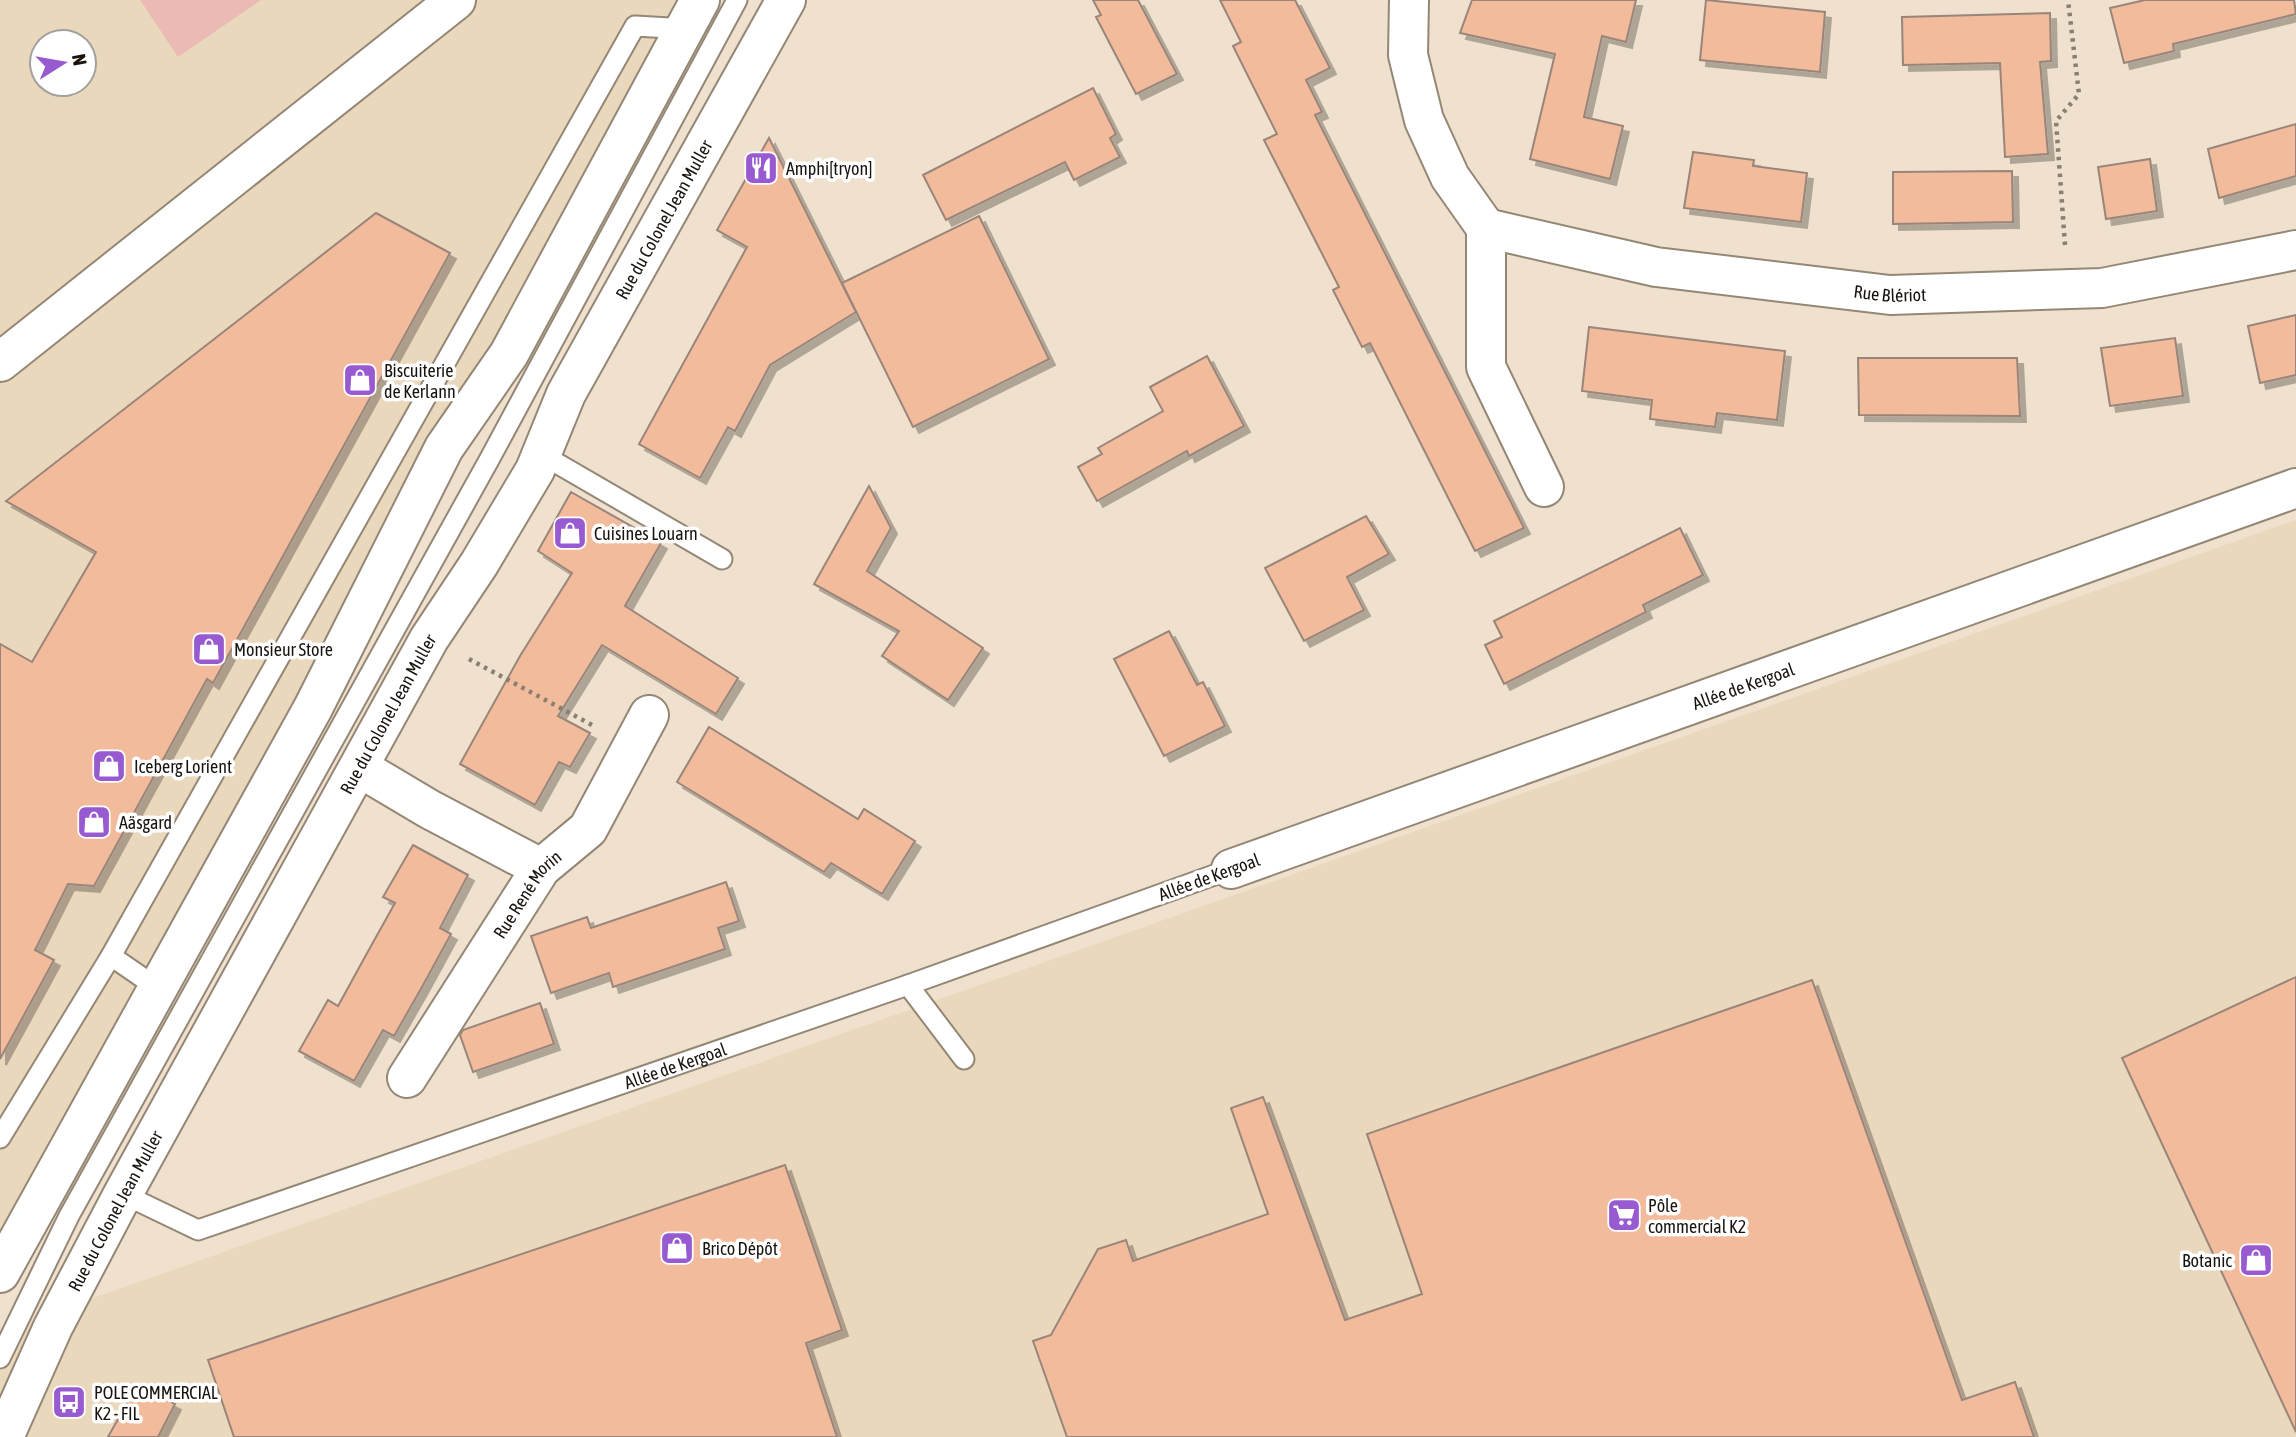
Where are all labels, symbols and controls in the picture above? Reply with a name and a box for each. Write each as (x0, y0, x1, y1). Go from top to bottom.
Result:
north arrow (28, 28, 98, 98)
text: N (68, 52, 92, 67)
street label: Rue du Colonel Jean Muller (611, 136, 717, 303)
restaurant icon: Amphi[tryon] (742, 149, 780, 187)
place label: Amphi[tryon] (786, 158, 872, 179)
street label: Rue Blériot (1853, 280, 1927, 306)
place label: Biscuiterie de Kerlann (384, 360, 456, 402)
shop icon: Biscuiterie de Kerlann (341, 361, 379, 399)
shop icon: Cuisines Louarn (551, 514, 589, 552)
place label: Cuisines Louarn (594, 523, 698, 544)
street label: Rue du Colonel Jean Muller (335, 629, 440, 797)
shop icon: Monsieur Store (190, 630, 228, 668)
place label: Monsieur Store (234, 639, 333, 660)
street label: Allée de Kergoal (1689, 658, 1797, 714)
shop icon: Iceberg Lorient (90, 747, 128, 785)
place label: Iceberg Lorient (134, 756, 232, 777)
shop icon: Aäsgard (75, 803, 113, 841)
place label: Aäsgard (119, 812, 172, 833)
street label: Rue René Morin (489, 845, 565, 942)
street label: Allée de Kergoal (1155, 849, 1263, 905)
street label: Allée de Kergoal (621, 1038, 729, 1093)
street label: Rue du Colonel Jean Muller (63, 1126, 167, 1295)
place label: Pôle commercial K2 (1648, 1195, 1746, 1237)
supermarket icon: Pôle commercial K2 (1605, 1196, 1643, 1234)
shop icon: Brico Dépôt (658, 1229, 696, 1267)
place label: Brico Dépôt (702, 1238, 778, 1259)
shop icon: Botanic (2237, 1241, 2275, 1279)
place label: Botanic (2182, 1250, 2232, 1271)
place label: POLE COMMERCIAL K2 - FIL (94, 1382, 218, 1424)
bus stop icon: POLE COMMERCIAL K2 - FIL (50, 1383, 88, 1421)

